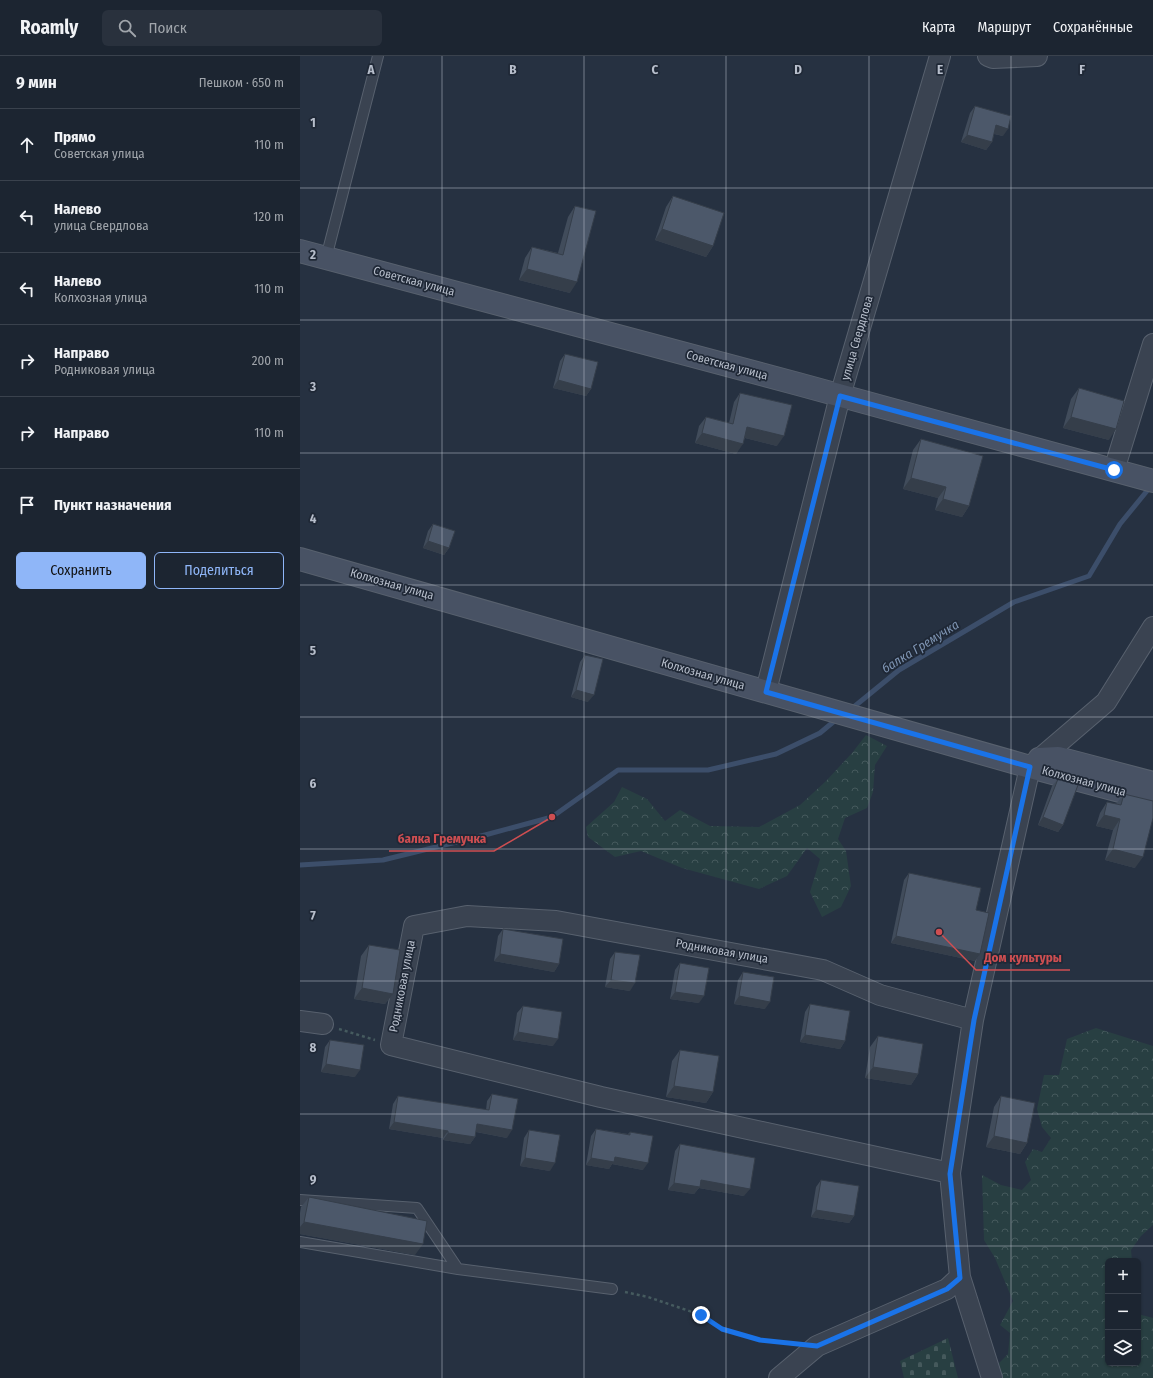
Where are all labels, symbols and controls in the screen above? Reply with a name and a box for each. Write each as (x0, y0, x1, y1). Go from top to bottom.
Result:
search box (102, 10, 382, 46)
text: Roamly (20, 16, 78, 39)
icon: search (116, 17, 138, 39)
text: Поиск (148, 19, 187, 37)
text: Карта (922, 19, 955, 36)
text: Маршрут (977, 19, 1031, 36)
text: Сохранённые (1053, 19, 1133, 36)
text: A (366, 62, 375, 77)
text: B (509, 62, 517, 77)
text: C (652, 62, 659, 77)
text: D (794, 62, 802, 77)
text: E (937, 62, 943, 77)
text: F (1079, 62, 1085, 77)
text: 9 мин (16, 72, 57, 93)
text: Пешком · 650 m (199, 75, 284, 90)
text: 1 (310, 115, 316, 130)
text: Прямо (54, 128, 96, 146)
icon: ahead (16, 134, 38, 156)
text: 110 m (254, 137, 284, 152)
text: Советская улица (54, 146, 145, 161)
text: Налево (54, 200, 101, 218)
icon: left (16, 206, 38, 228)
text: 120 m (253, 209, 284, 224)
text: улица Свердлова (54, 218, 149, 233)
text: 2 (309, 247, 316, 262)
street label: Советская улица (372, 263, 456, 299)
text: Налево (54, 272, 101, 290)
icon: left (16, 278, 38, 300)
text: 110 m (254, 281, 284, 296)
text: Колхозная улица (54, 290, 147, 305)
street label: улица Свердлова (838, 294, 876, 382)
text: Направо (54, 344, 109, 362)
street label: Советская улица (685, 347, 769, 383)
icon: right (16, 350, 38, 372)
text: 200 m (252, 353, 284, 368)
text: Родниковая улица (54, 362, 155, 377)
text: 3 (309, 379, 316, 394)
icon: right (16, 422, 38, 444)
text: Направо (54, 424, 109, 442)
text: 110 m (254, 425, 284, 440)
route start (1105, 461, 1123, 479)
icon: arrive (16, 494, 38, 516)
text: Пункт назначения (54, 496, 172, 514)
text: 4 (310, 511, 317, 526)
button: Сохранить (16, 552, 146, 589)
button: Поделиться (154, 552, 284, 589)
street label: Колхозная улица (349, 565, 435, 603)
water label: балка Гремучка (879, 617, 962, 676)
text: 5 (310, 643, 316, 658)
street label: Колхозная улица (660, 655, 746, 693)
street label: Колхозная улица (1041, 763, 1128, 799)
text: 6 (310, 776, 317, 791)
callout: балка Гремучка (389, 826, 494, 851)
text: балка Гремучка (398, 831, 487, 846)
text: 7 (310, 908, 316, 923)
street label: Родниковая улица (675, 936, 769, 966)
street label: Родниковая улица (386, 939, 418, 1033)
callout: Дом культуры (976, 945, 1070, 970)
text: Дом культуры (983, 950, 1062, 965)
text: 8 (310, 1040, 317, 1055)
text: 9 (310, 1172, 317, 1187)
map controls (1105, 1258, 1141, 1366)
button: + (1105, 1258, 1141, 1294)
button: − (1105, 1294, 1141, 1330)
route end (692, 1306, 710, 1324)
button: layers (1105, 1330, 1141, 1366)

